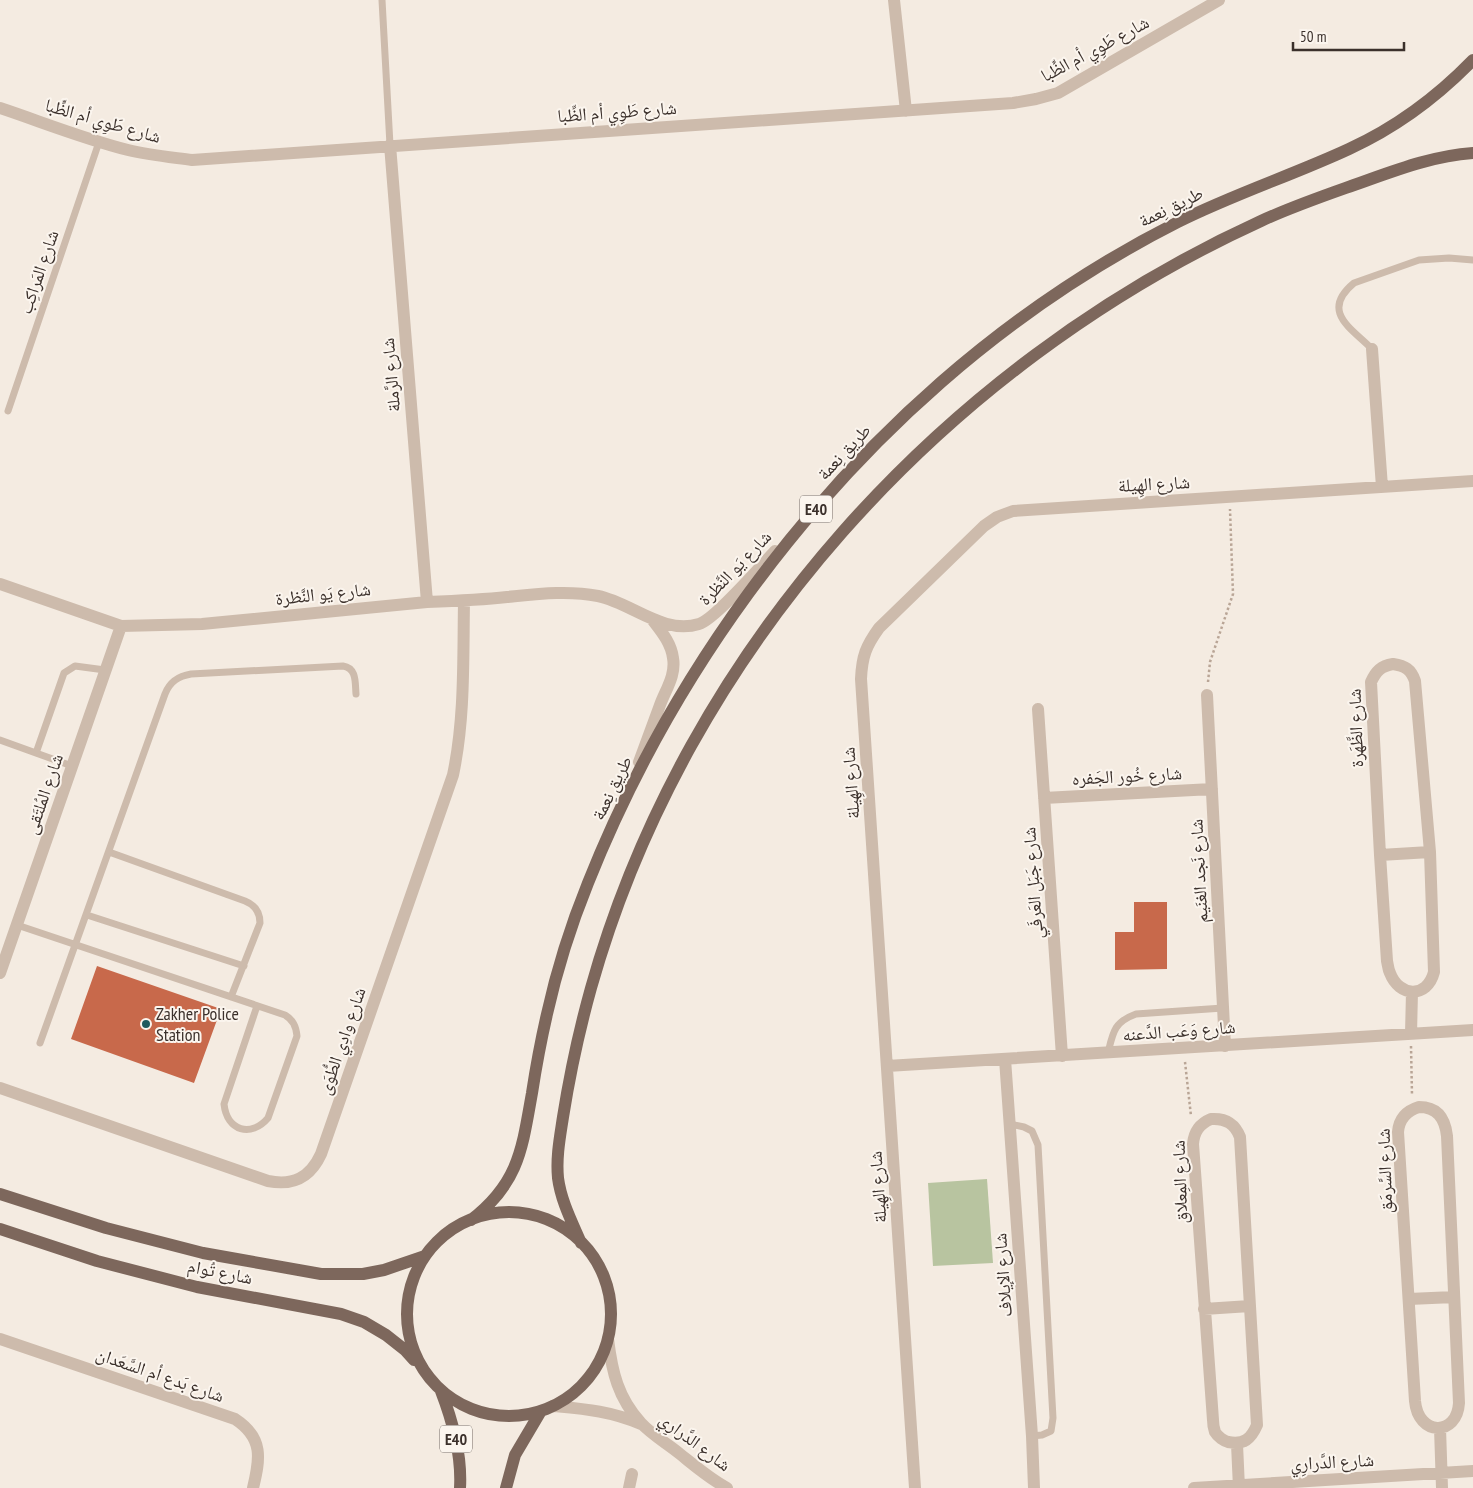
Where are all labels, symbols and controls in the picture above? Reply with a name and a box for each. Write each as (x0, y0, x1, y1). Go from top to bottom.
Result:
street label: شارع طَوِي أم الظِّبا (1037, 10, 1155, 90)
scale bar (1293, 20, 1404, 52)
text: 50 m (1300, 27, 1326, 46)
street label: شارع طَوِي أم الظِّبا (42, 93, 164, 151)
street label: شارع طَوِي أم الظِّبا (557, 96, 678, 131)
street label: طريق نِعمة (1135, 181, 1207, 232)
street label: شارع المَراكِب (13, 227, 64, 317)
street label: شارع الرَّملة (376, 337, 405, 413)
street label: طريق نِعمة (812, 419, 875, 485)
street label: شارع الهِيلة (1117, 470, 1191, 499)
road number: E40 (800, 496, 832, 522)
street label: شارع يَو النَّظرة (693, 525, 776, 610)
street label: شارع يَو النَّظرة (274, 577, 372, 610)
street label: شارع الظَّهَرة (1343, 688, 1368, 768)
street label: شارع الهِيلة (837, 746, 866, 820)
street label: شارع المُلتَقى (19, 750, 68, 837)
street label: طريق نِعمة (586, 752, 637, 824)
street label: شارع خُور الجَفره (1071, 761, 1183, 790)
street label: شارع نَجد الغنَيم (1184, 818, 1214, 924)
street label: شارع جَبَل العَرفَي (1017, 826, 1051, 940)
street label: شارع وادِي الطُّوَى (312, 984, 374, 1099)
place label: Zakher Police Station (156, 1002, 239, 1046)
street label: شارع وَعَب الدَّعنه (1122, 1015, 1236, 1046)
marker: Zakher Police Station (140, 1018, 152, 1030)
street label: شارع السَّرمَق (1372, 1128, 1397, 1214)
street label: شارع المِعلاق (1167, 1140, 1192, 1224)
street label: شارع الهِيلة (864, 1150, 893, 1224)
street label: شارع الإيلاف (988, 1232, 1017, 1318)
street label: شارع تُوام (185, 1254, 255, 1290)
street label: شارع بَدع أم السَّعَدان (93, 1342, 227, 1408)
street label: شارع الدَّرارِي (653, 1407, 736, 1479)
road number: E40 (440, 1426, 472, 1452)
street label: شارع الدَّرارِي (1289, 1448, 1375, 1479)

